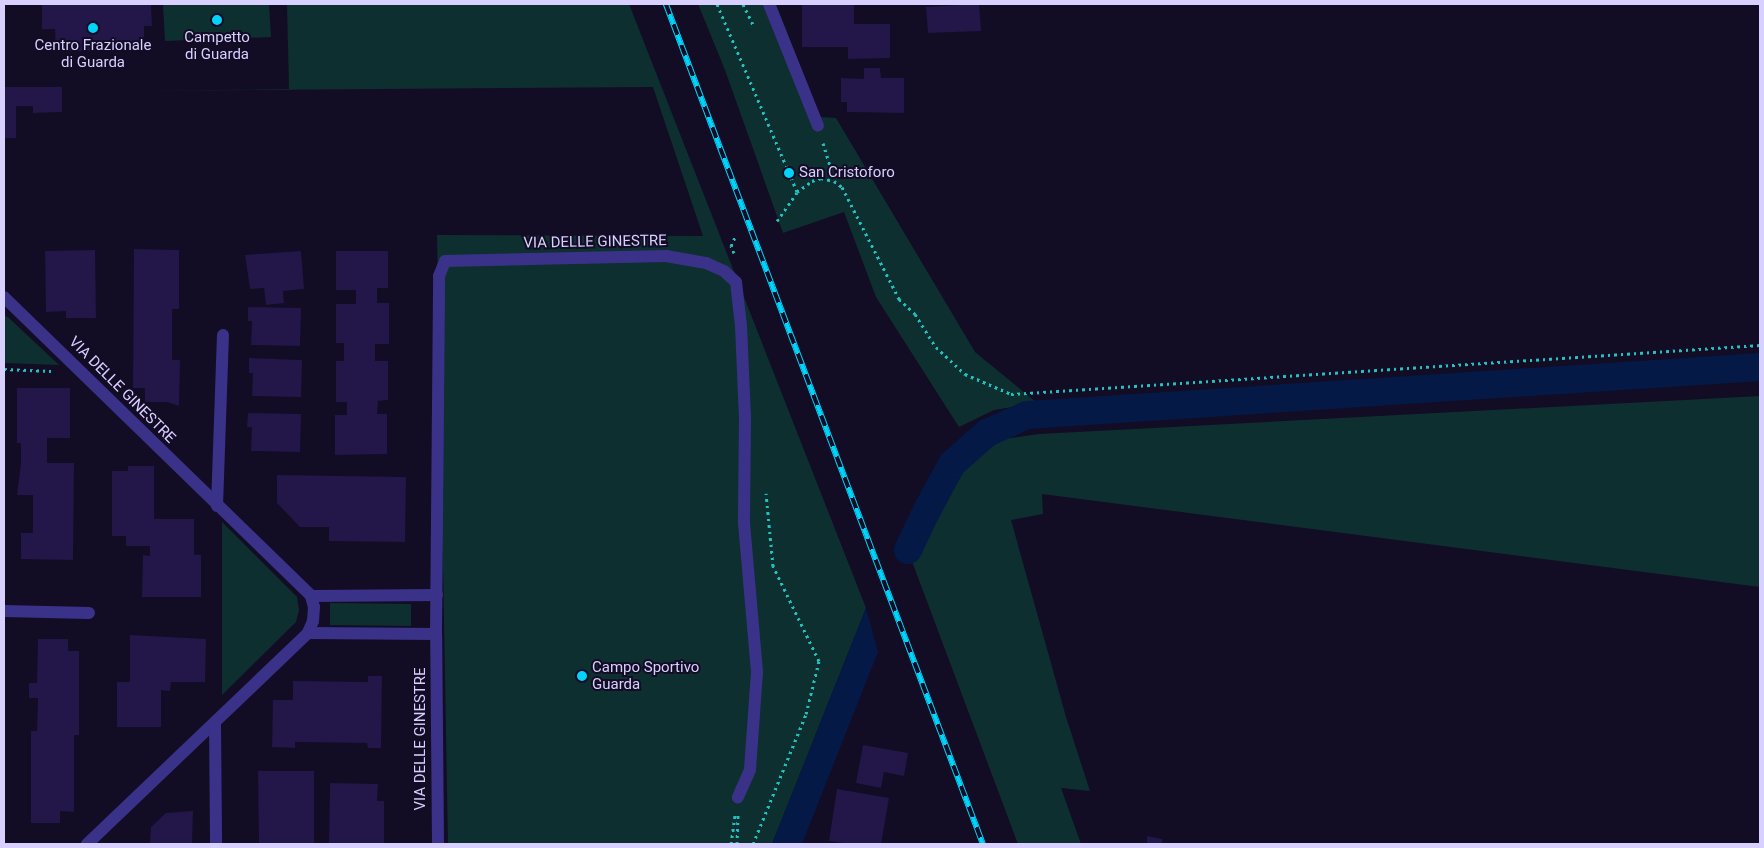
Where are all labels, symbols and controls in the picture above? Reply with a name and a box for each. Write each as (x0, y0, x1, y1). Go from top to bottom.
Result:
marker: Campetto di Guarda (211, 14, 223, 26)
marker: Centro Frazionale di Guarda (87, 22, 99, 34)
place label: Campetto di Guarda (184, 28, 250, 63)
place label: Centro Frazionale di Guarda (35, 36, 151, 71)
place label: San Cristoforo (799, 164, 895, 182)
marker: San Cristoforo (783, 167, 795, 179)
street label: VIA DELLE GINESTRE (523, 232, 667, 252)
street label: VIA DELLE GINESTRE (65, 333, 179, 447)
place label: Campo Sportivo Guarda (592, 658, 699, 693)
street label: VIA DELLE GINESTRE (412, 667, 430, 811)
marker: Campo Sportivo Guarda (576, 670, 588, 682)

